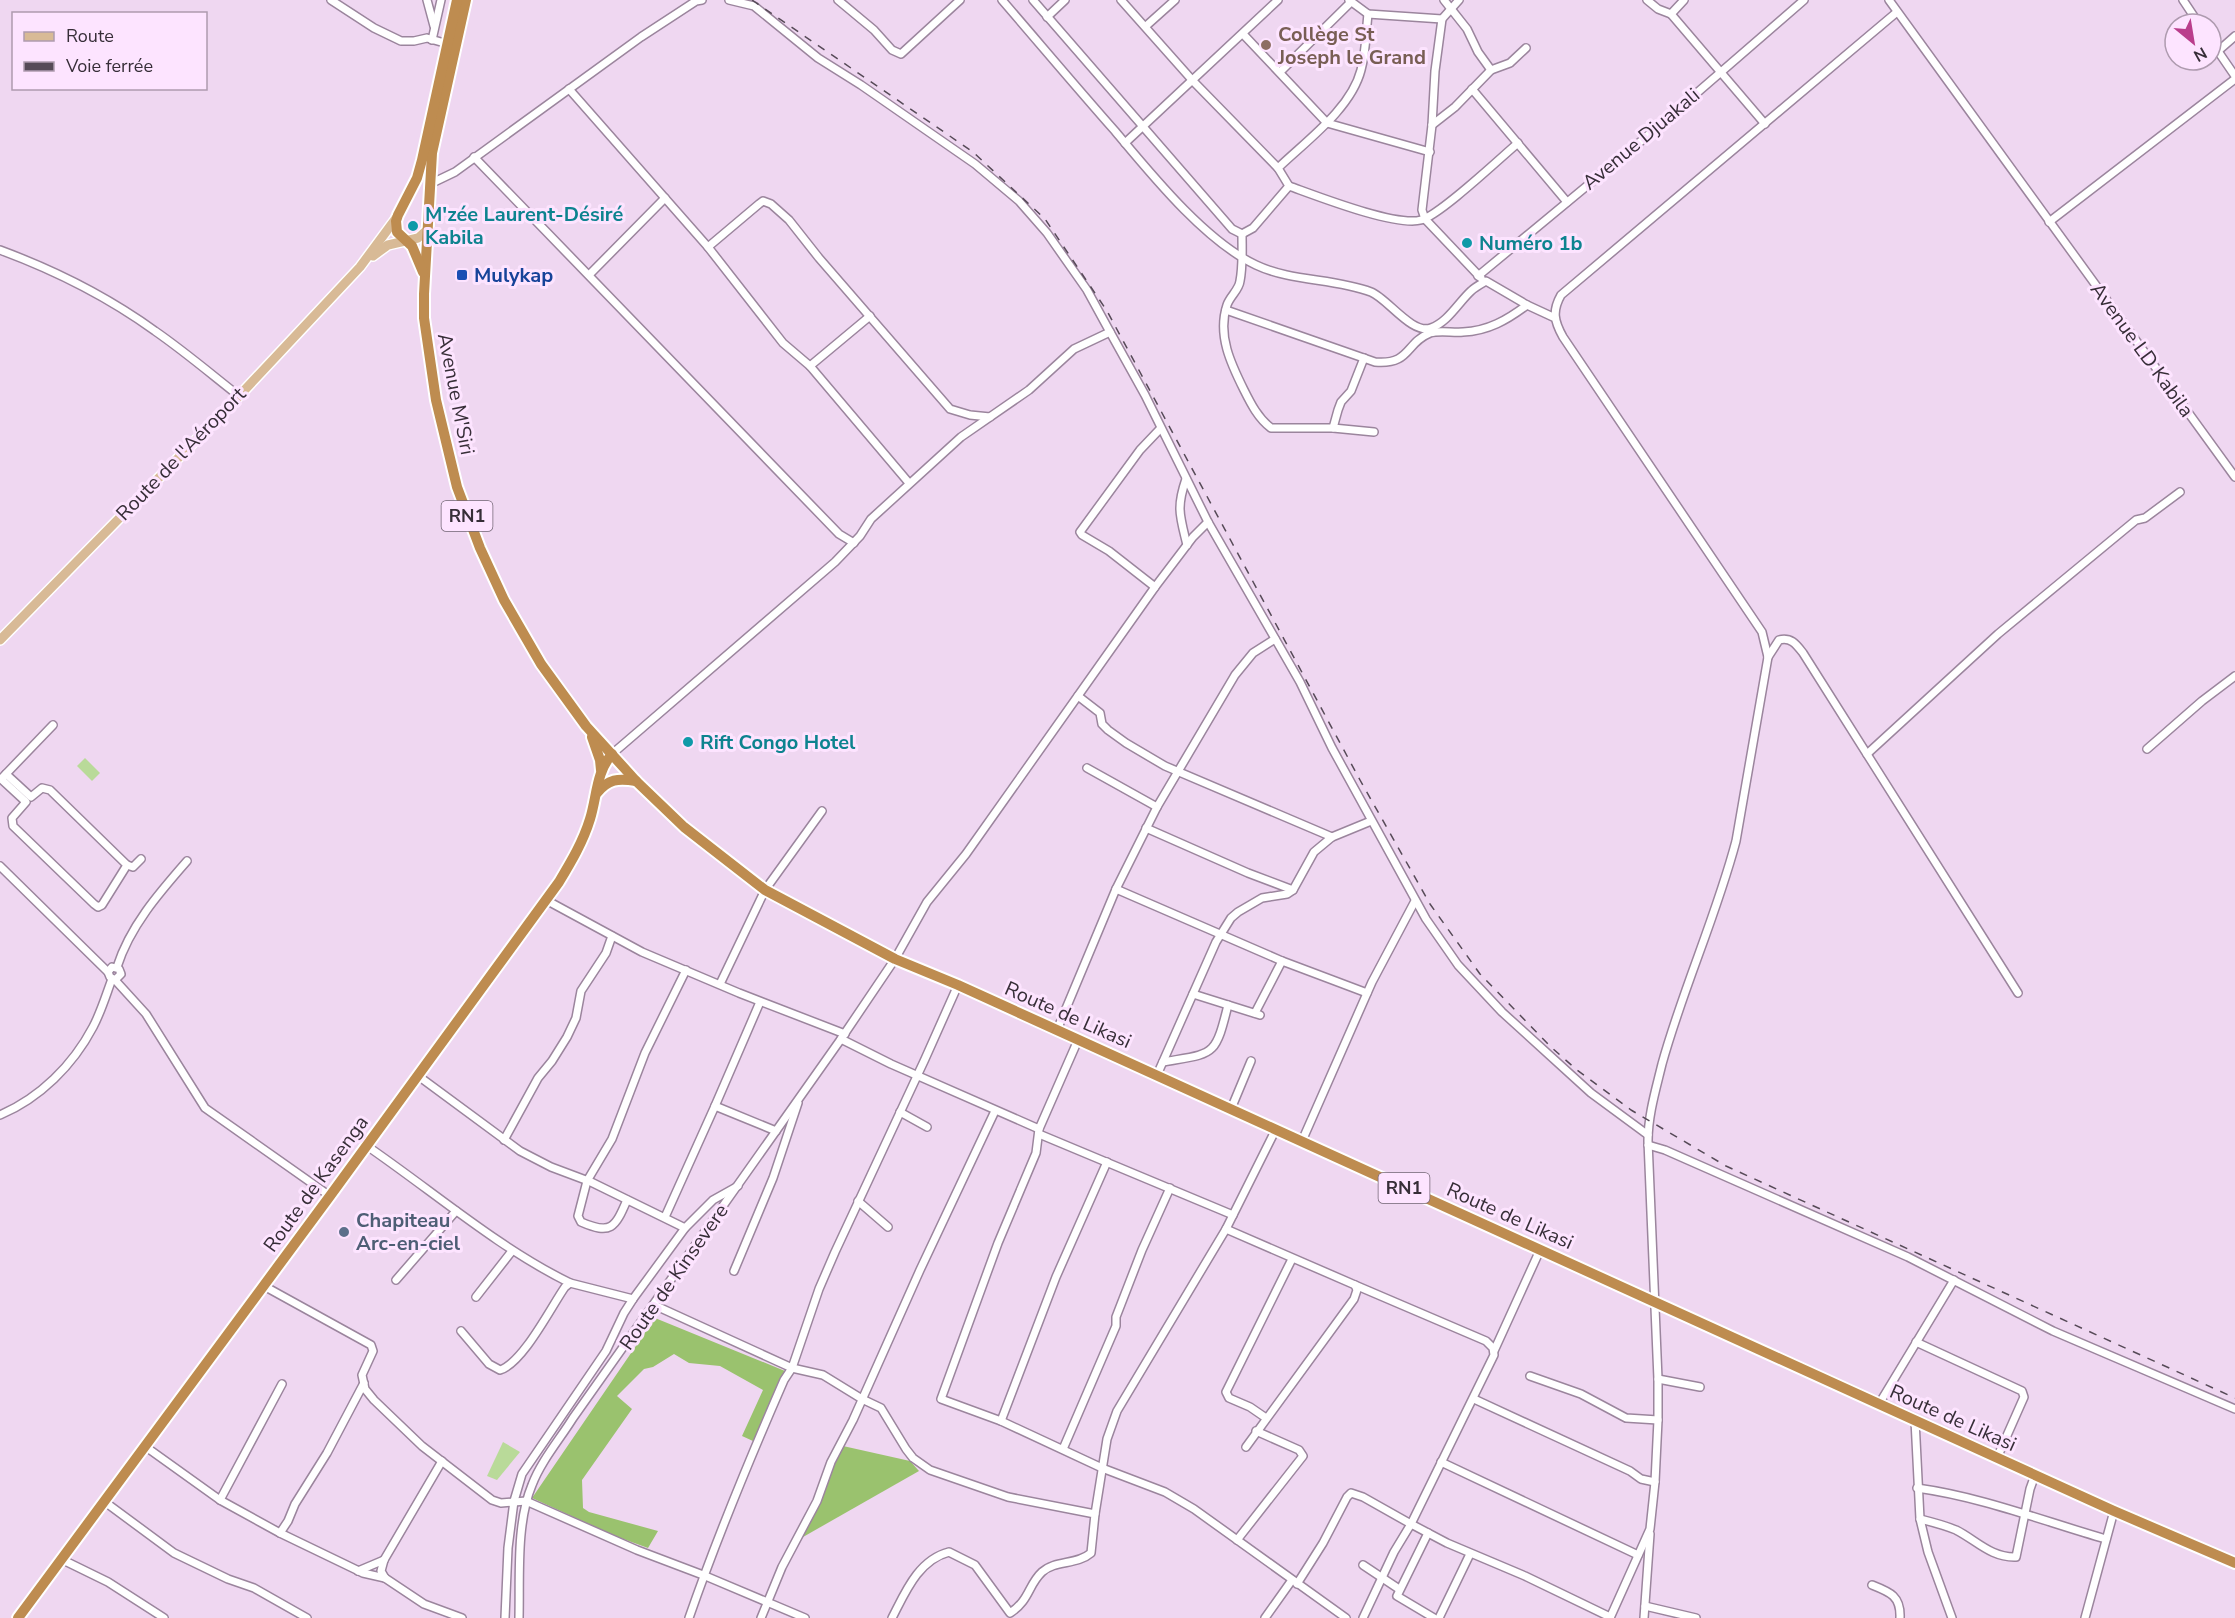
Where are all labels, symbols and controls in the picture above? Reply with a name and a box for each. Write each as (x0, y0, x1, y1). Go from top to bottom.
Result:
legend (12, 12, 207, 90)
north arrow (2163, 12, 2223, 72)
place label: Collège St Joseph le Grand (1277, 21, 1426, 71)
text: Route (66, 24, 114, 48)
marker: Collège St Joseph le Grand (1259, 38, 1273, 52)
text: N (2189, 42, 2211, 67)
text: Voie ferrée (65, 54, 153, 78)
street label: Avenue Djuakali (1577, 82, 1705, 196)
place label: M'zée Laurent-Désiré Kabila (425, 201, 623, 251)
marker: M'zée Laurent-Désiré Kabila (406, 219, 420, 233)
place label: Numéro 1b (1479, 230, 1583, 257)
marker: Numéro 1b (1460, 236, 1474, 250)
place label: Mulykap (474, 262, 553, 289)
marker: Mulykap (455, 268, 469, 282)
street label: Avenue LD Kabila (2084, 277, 2200, 423)
street label: Avenue M'Siri (431, 331, 481, 457)
street label: Route de l'Aéroport (110, 381, 253, 527)
road number: RN1 (442, 501, 492, 531)
place label: Rift Congo Hotel (700, 729, 856, 756)
marker: Rift Congo Hotel (681, 735, 695, 749)
street label: Route de Likasi (1000, 975, 1136, 1055)
street label: Route de Kasenga (257, 1110, 375, 1258)
road number: RN1 (1378, 1173, 1430, 1203)
street label: Route de Likasi (1442, 1176, 1578, 1256)
street label: Route de Kinsevere (613, 1199, 735, 1355)
place label: Chapiteau Arc-en-ciel (356, 1207, 461, 1257)
marker: Chapiteau Arc-en-ciel (337, 1225, 351, 1239)
street label: Route de Likasi (1885, 1378, 2021, 1458)

